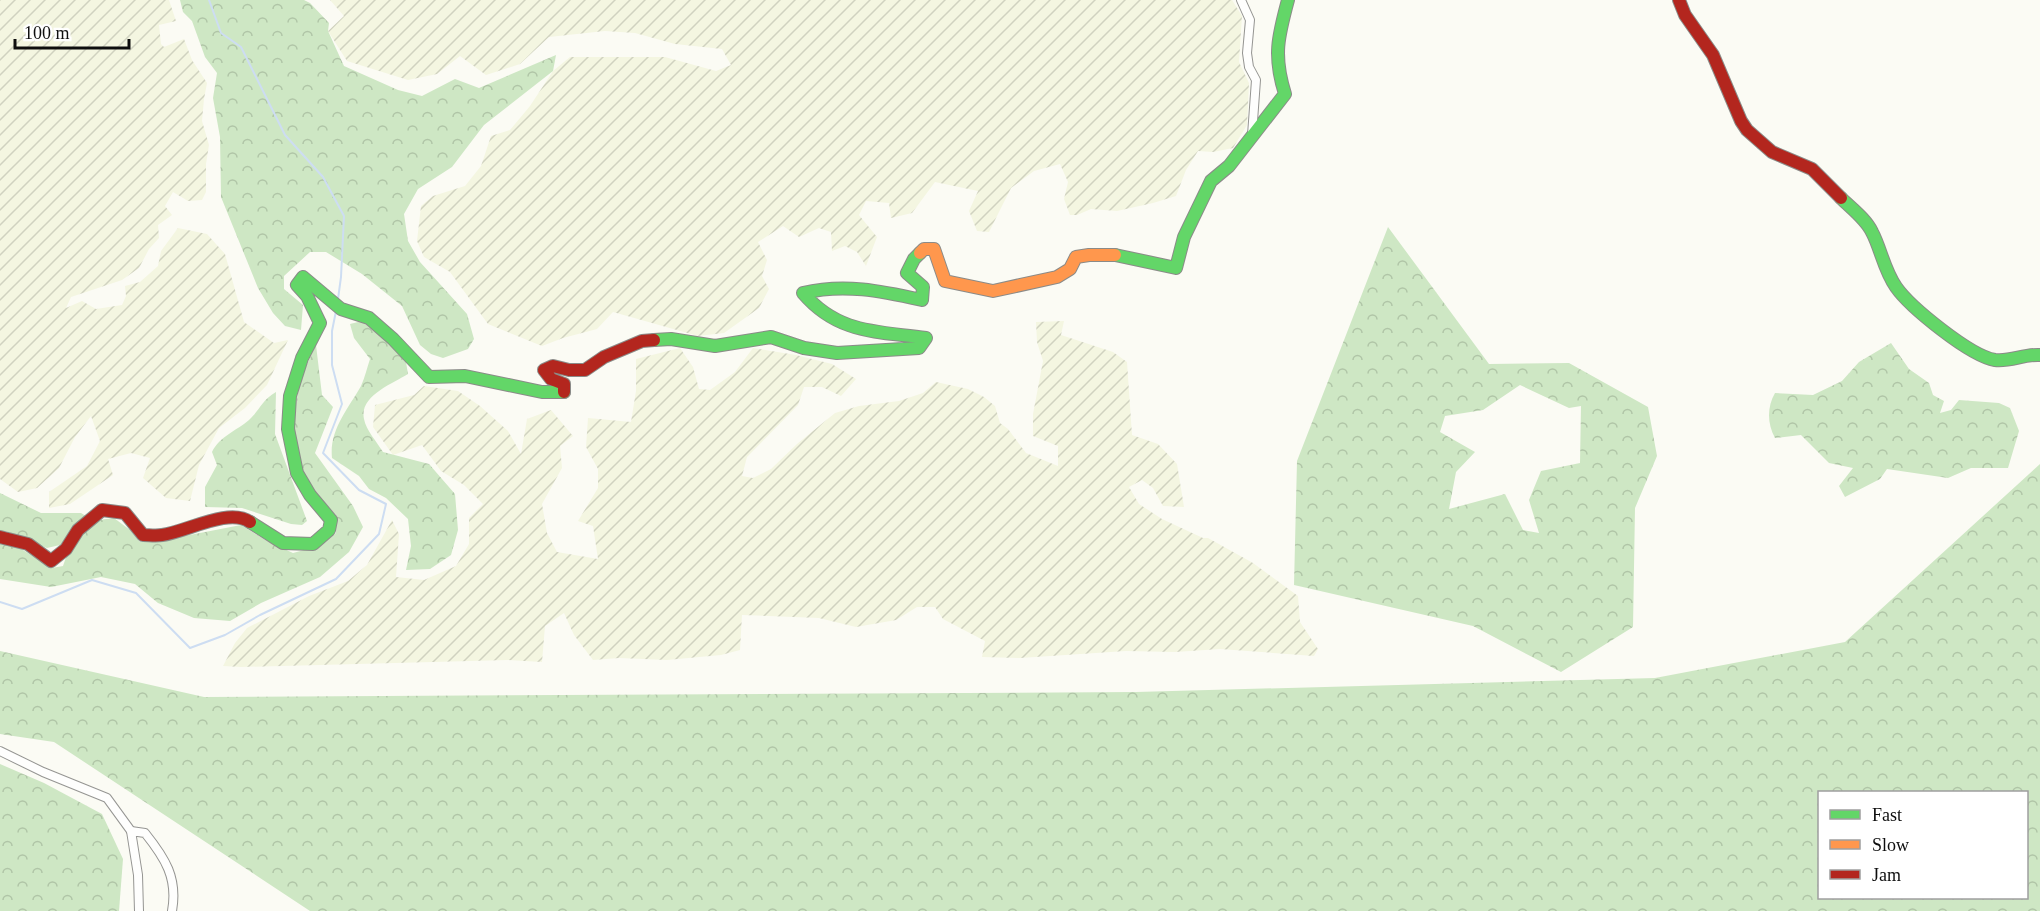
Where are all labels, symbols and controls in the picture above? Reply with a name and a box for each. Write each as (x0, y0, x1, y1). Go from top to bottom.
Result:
scale bar (15, 12, 129, 50)
text: 100 m (24, 23, 70, 43)
legend (1818, 791, 2028, 899)
text: Fast (1872, 805, 1902, 825)
text: Slow (1872, 835, 1909, 855)
text: Jam (1872, 865, 1901, 885)

